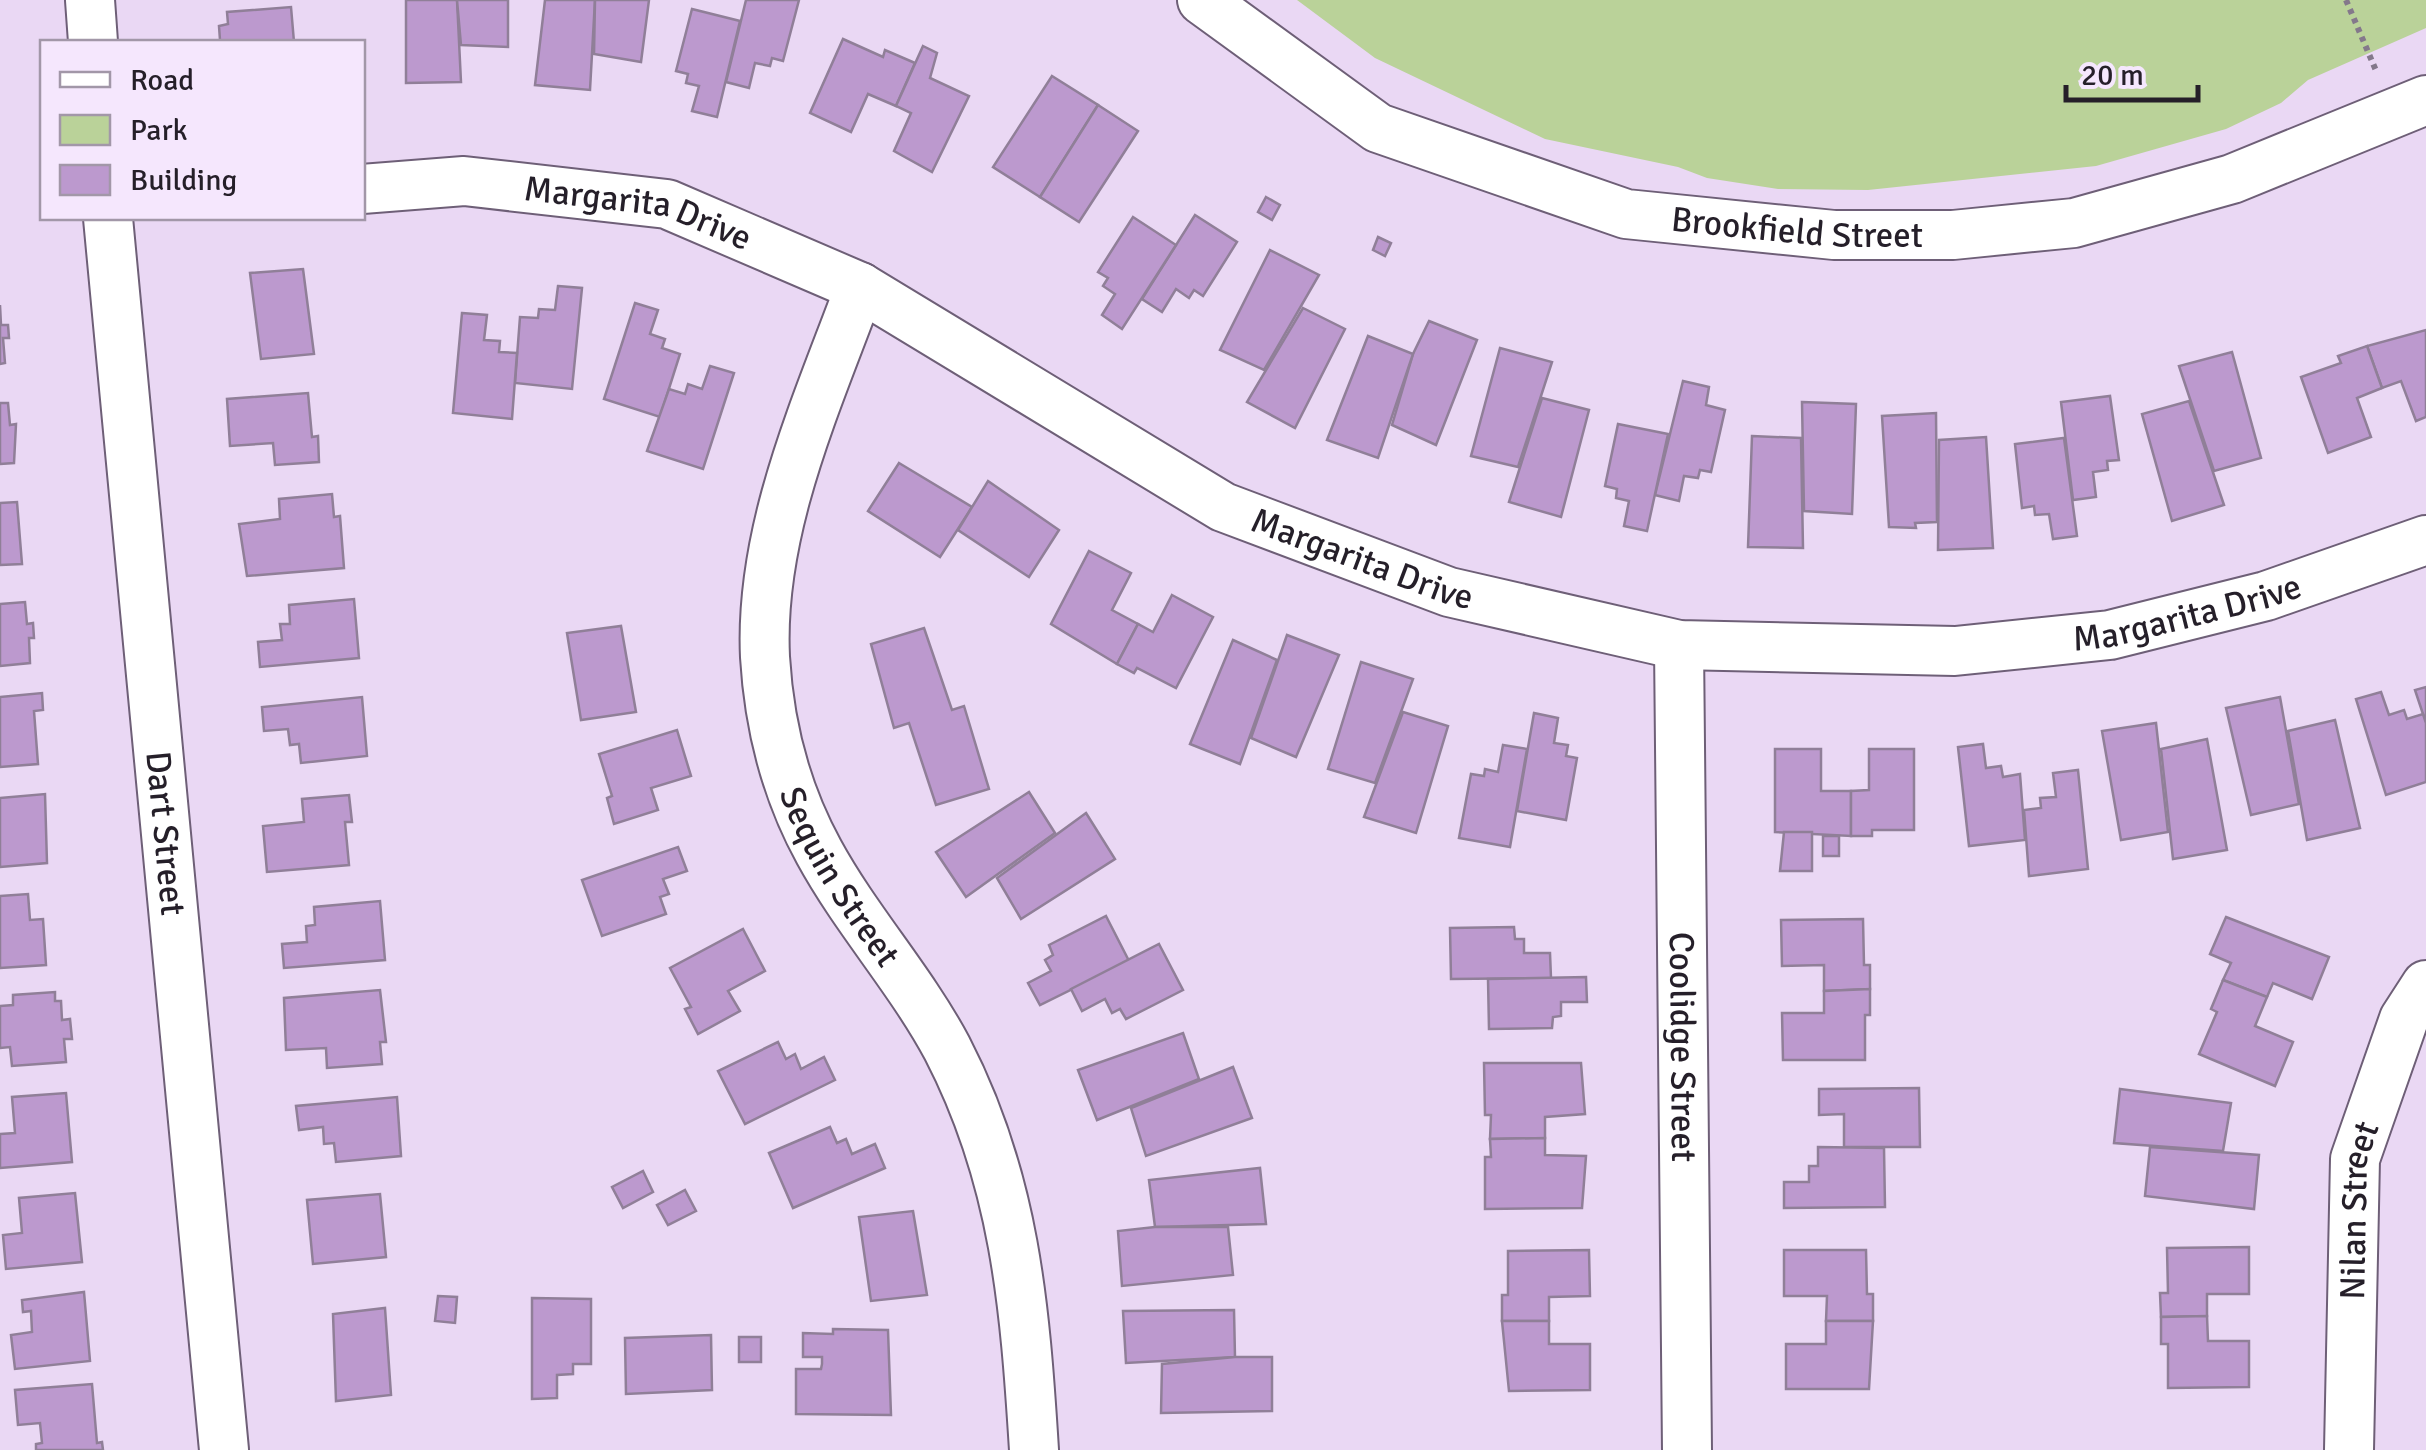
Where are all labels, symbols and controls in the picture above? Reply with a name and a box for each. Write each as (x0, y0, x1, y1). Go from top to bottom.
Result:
legend (40, 40, 365, 220)
scale bar (2066, 40, 2198, 102)
text: 20 m (2081, 57, 2144, 94)
text: Road (130, 62, 194, 99)
text: Park (130, 112, 188, 149)
text: Building (130, 162, 237, 199)
street label: Margarita Drive (522, 167, 758, 260)
street label: Brookfield Street (1669, 198, 1923, 257)
street label: Margarita Drive (1245, 499, 1477, 619)
street label: Margarita Drive (2071, 564, 2307, 661)
street label: Dart Street (136, 749, 195, 917)
street label: Sequin Street (770, 781, 909, 975)
street label: Coolidge Street (1660, 932, 1705, 1162)
street label: Nilan Street (2331, 1116, 2389, 1300)

